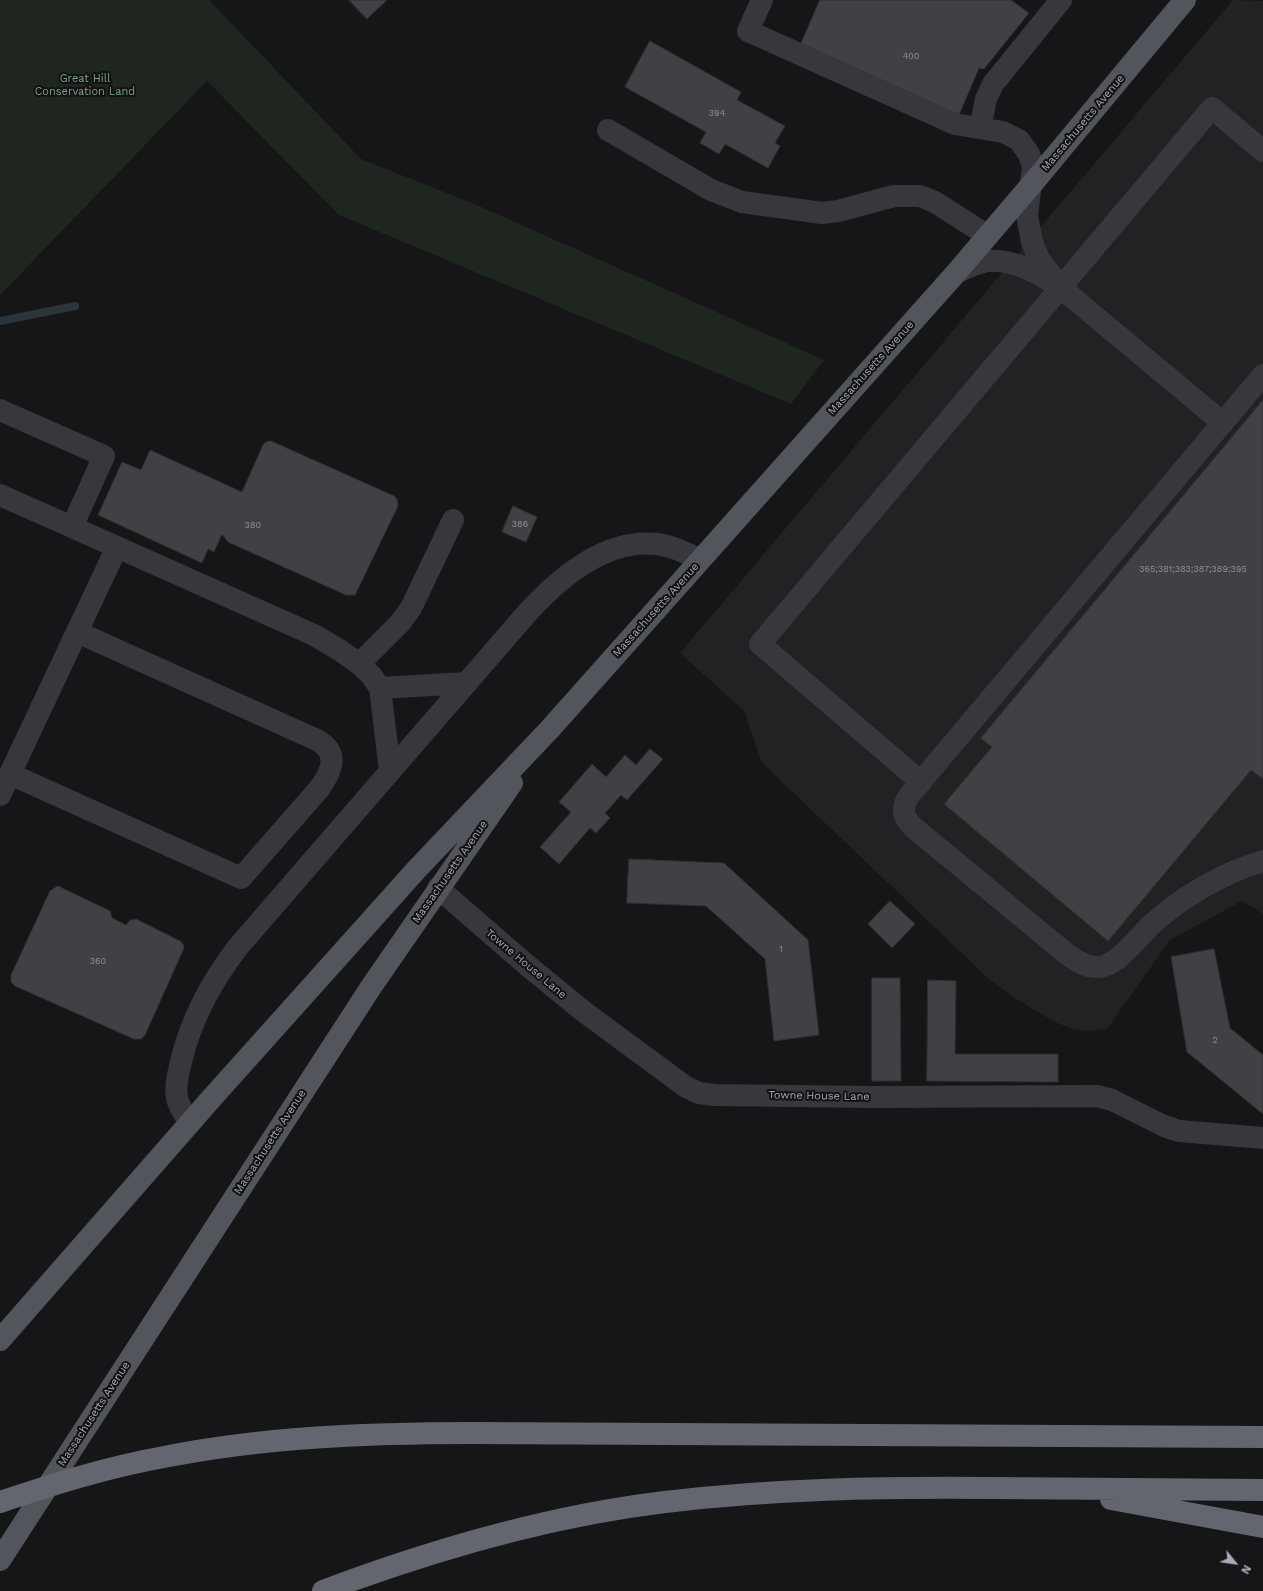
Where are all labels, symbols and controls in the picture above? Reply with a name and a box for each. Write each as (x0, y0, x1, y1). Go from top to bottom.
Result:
house number: 400 (903, 51, 919, 61)
park label: Great Hill Conservation Land (35, 72, 135, 98)
street label: Massachusetts Avenue (1039, 72, 1127, 174)
house number: 394 (709, 108, 725, 118)
street label: Massachusetts Avenue (825, 318, 917, 418)
house number: 386 (512, 519, 528, 529)
house number: 380 (245, 520, 261, 530)
street label: Massachusetts Avenue (610, 560, 702, 660)
house number: 365;381;383;387;389;395 (1139, 564, 1247, 574)
street label: Massachusetts Avenue (410, 818, 490, 926)
street label: Towne House Lane (483, 926, 569, 1002)
house number: 1 (779, 944, 783, 954)
house number: 360 (90, 956, 106, 966)
house number: 2 (1212, 1035, 1218, 1045)
street label: Massachusetts Avenue (231, 1087, 309, 1197)
street label: Towne House Lane (768, 1089, 870, 1103)
street label: Massachusetts Avenue (55, 1359, 133, 1469)
north arrow (1215, 1543, 1255, 1583)
text: N (1238, 1562, 1253, 1576)

